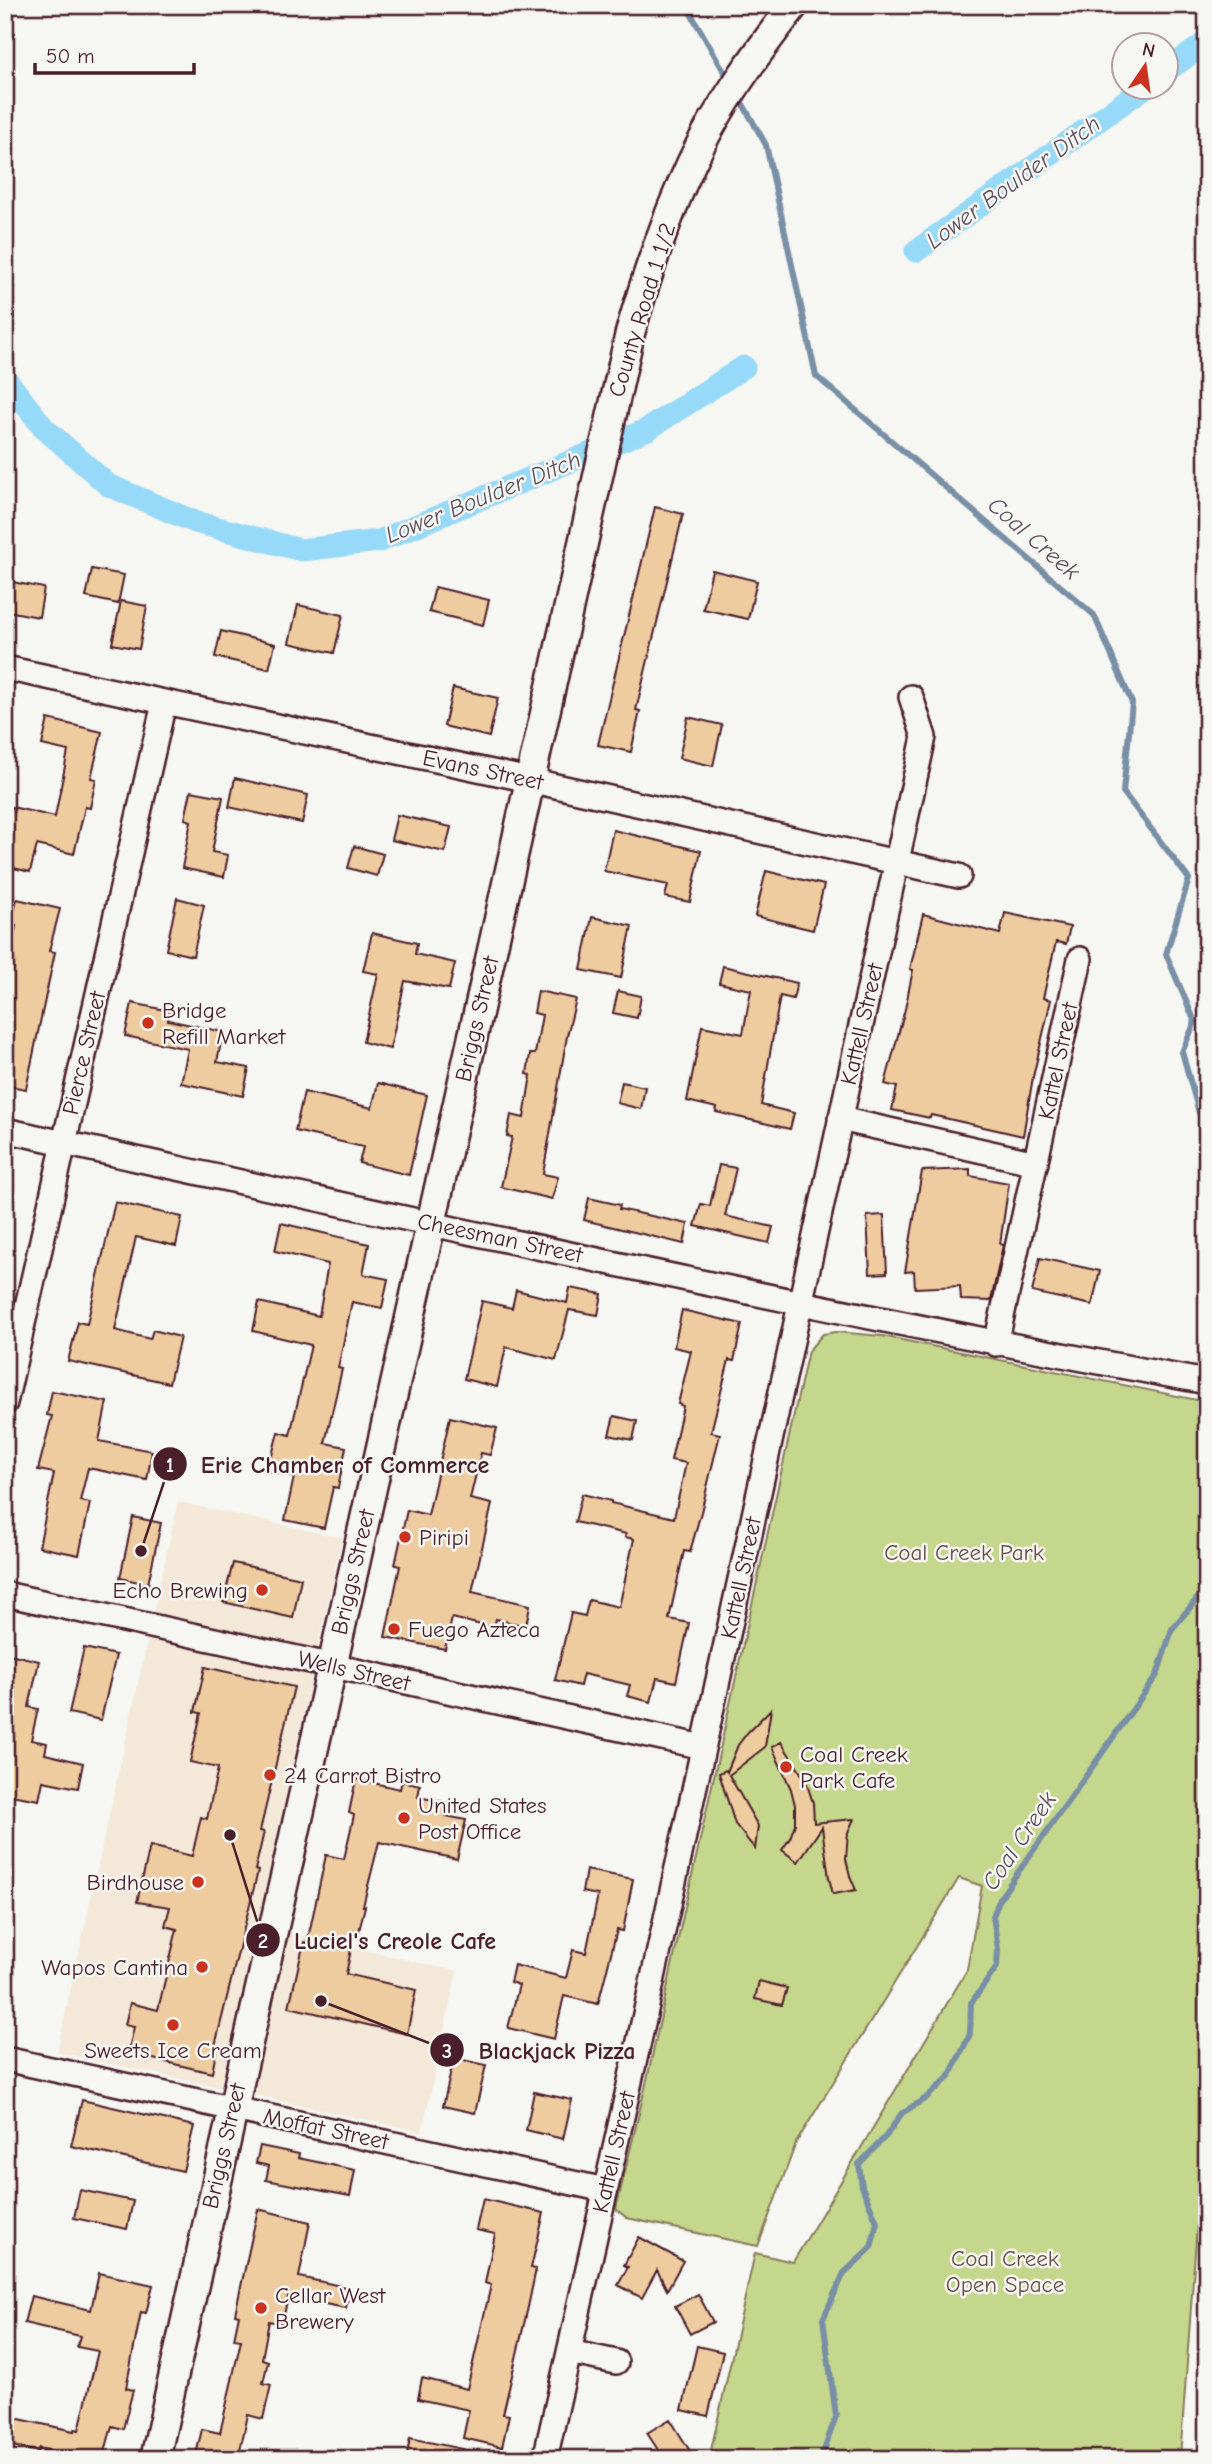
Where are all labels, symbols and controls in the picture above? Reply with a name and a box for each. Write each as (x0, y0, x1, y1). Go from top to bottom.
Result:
scale bar (35, 32, 194, 76)
north arrow (1110, 32, 1180, 102)
text: N (1140, 38, 1157, 63)
text: 50 m (46, 44, 95, 68)
water label: Lower Boulder Ditch (921, 109, 1105, 255)
street label: County Road 1 1/2 (603, 220, 681, 400)
water label: Lower Boulder Ditch (381, 445, 585, 549)
water label: Coal Creek (982, 491, 1086, 586)
street label: Evans Street (420, 744, 547, 796)
street label: Briggs Street (449, 952, 505, 1084)
street label: Kattell Street (835, 959, 889, 1088)
street label: Pierce Street (57, 987, 112, 1117)
place label: Bridge Refill Market (162, 997, 287, 1050)
street label: Kattel Street (1032, 999, 1084, 1122)
marker: Bridge Refill Market (140, 1015, 156, 1031)
street label: Cheesman Street (415, 1207, 586, 1269)
callout: Erie Chamber of Commerce (152, 1442, 504, 1487)
text: Erie Chamber of Commerce (201, 1451, 489, 1479)
text: 1 (166, 1453, 174, 1477)
street label: Briggs Street (325, 1505, 381, 1637)
street label: Kattell Street (715, 1513, 767, 1642)
place label: Piripi (419, 1524, 469, 1551)
marker: Piripi (397, 1529, 413, 1545)
park label: Coal Creek Park (884, 1539, 1044, 1566)
place label: Echo Brewing (113, 1577, 248, 1604)
marker: Echo Brewing (254, 1582, 270, 1598)
place label: Fuego Azteca (408, 1616, 540, 1643)
marker: Fuego Azteca (386, 1621, 402, 1637)
street label: Wells Street (295, 1645, 414, 1697)
place label: Coal Creek Park Cafe (800, 1741, 908, 1794)
marker: Coal Creek Park Cafe (778, 1759, 794, 1775)
place label: 24 Carrot Bistro (284, 1762, 441, 1789)
marker: 24 Carrot Bistro (262, 1767, 278, 1783)
water label: Coal Creek (976, 1786, 1062, 1895)
place label: United States Post Office (418, 1792, 547, 1845)
marker: United States Post Office (396, 1810, 412, 1826)
place label: Birdhouse (87, 1869, 184, 1896)
marker: Birdhouse (190, 1874, 206, 1890)
callout: Luciel's Creole Cafe (245, 1918, 510, 1963)
text: Luciel's Creole Cafe (294, 1927, 496, 1955)
text: 2 (258, 1929, 268, 1953)
place label: Wapos Cantina (41, 1954, 188, 1981)
marker: Wapos Cantina (194, 1959, 210, 1975)
marker: Sweets Ice Cream (165, 2017, 181, 2033)
callout: Blackjack Pizza (430, 2028, 650, 2073)
place label: Sweets Ice Cream (84, 2037, 262, 2064)
text: Blackjack Pizza (479, 2037, 635, 2065)
text: 3 (442, 2039, 452, 2063)
street label: Briggs Street (196, 2079, 252, 2211)
street label: Kattell Street (587, 2087, 641, 2216)
street label: Moffat Street (261, 2103, 393, 2156)
park label: Coal Creek Open Space (946, 2245, 1064, 2298)
place label: Cellar West Brewery (275, 2282, 387, 2335)
marker: Cellar West Brewery (253, 2300, 269, 2316)

